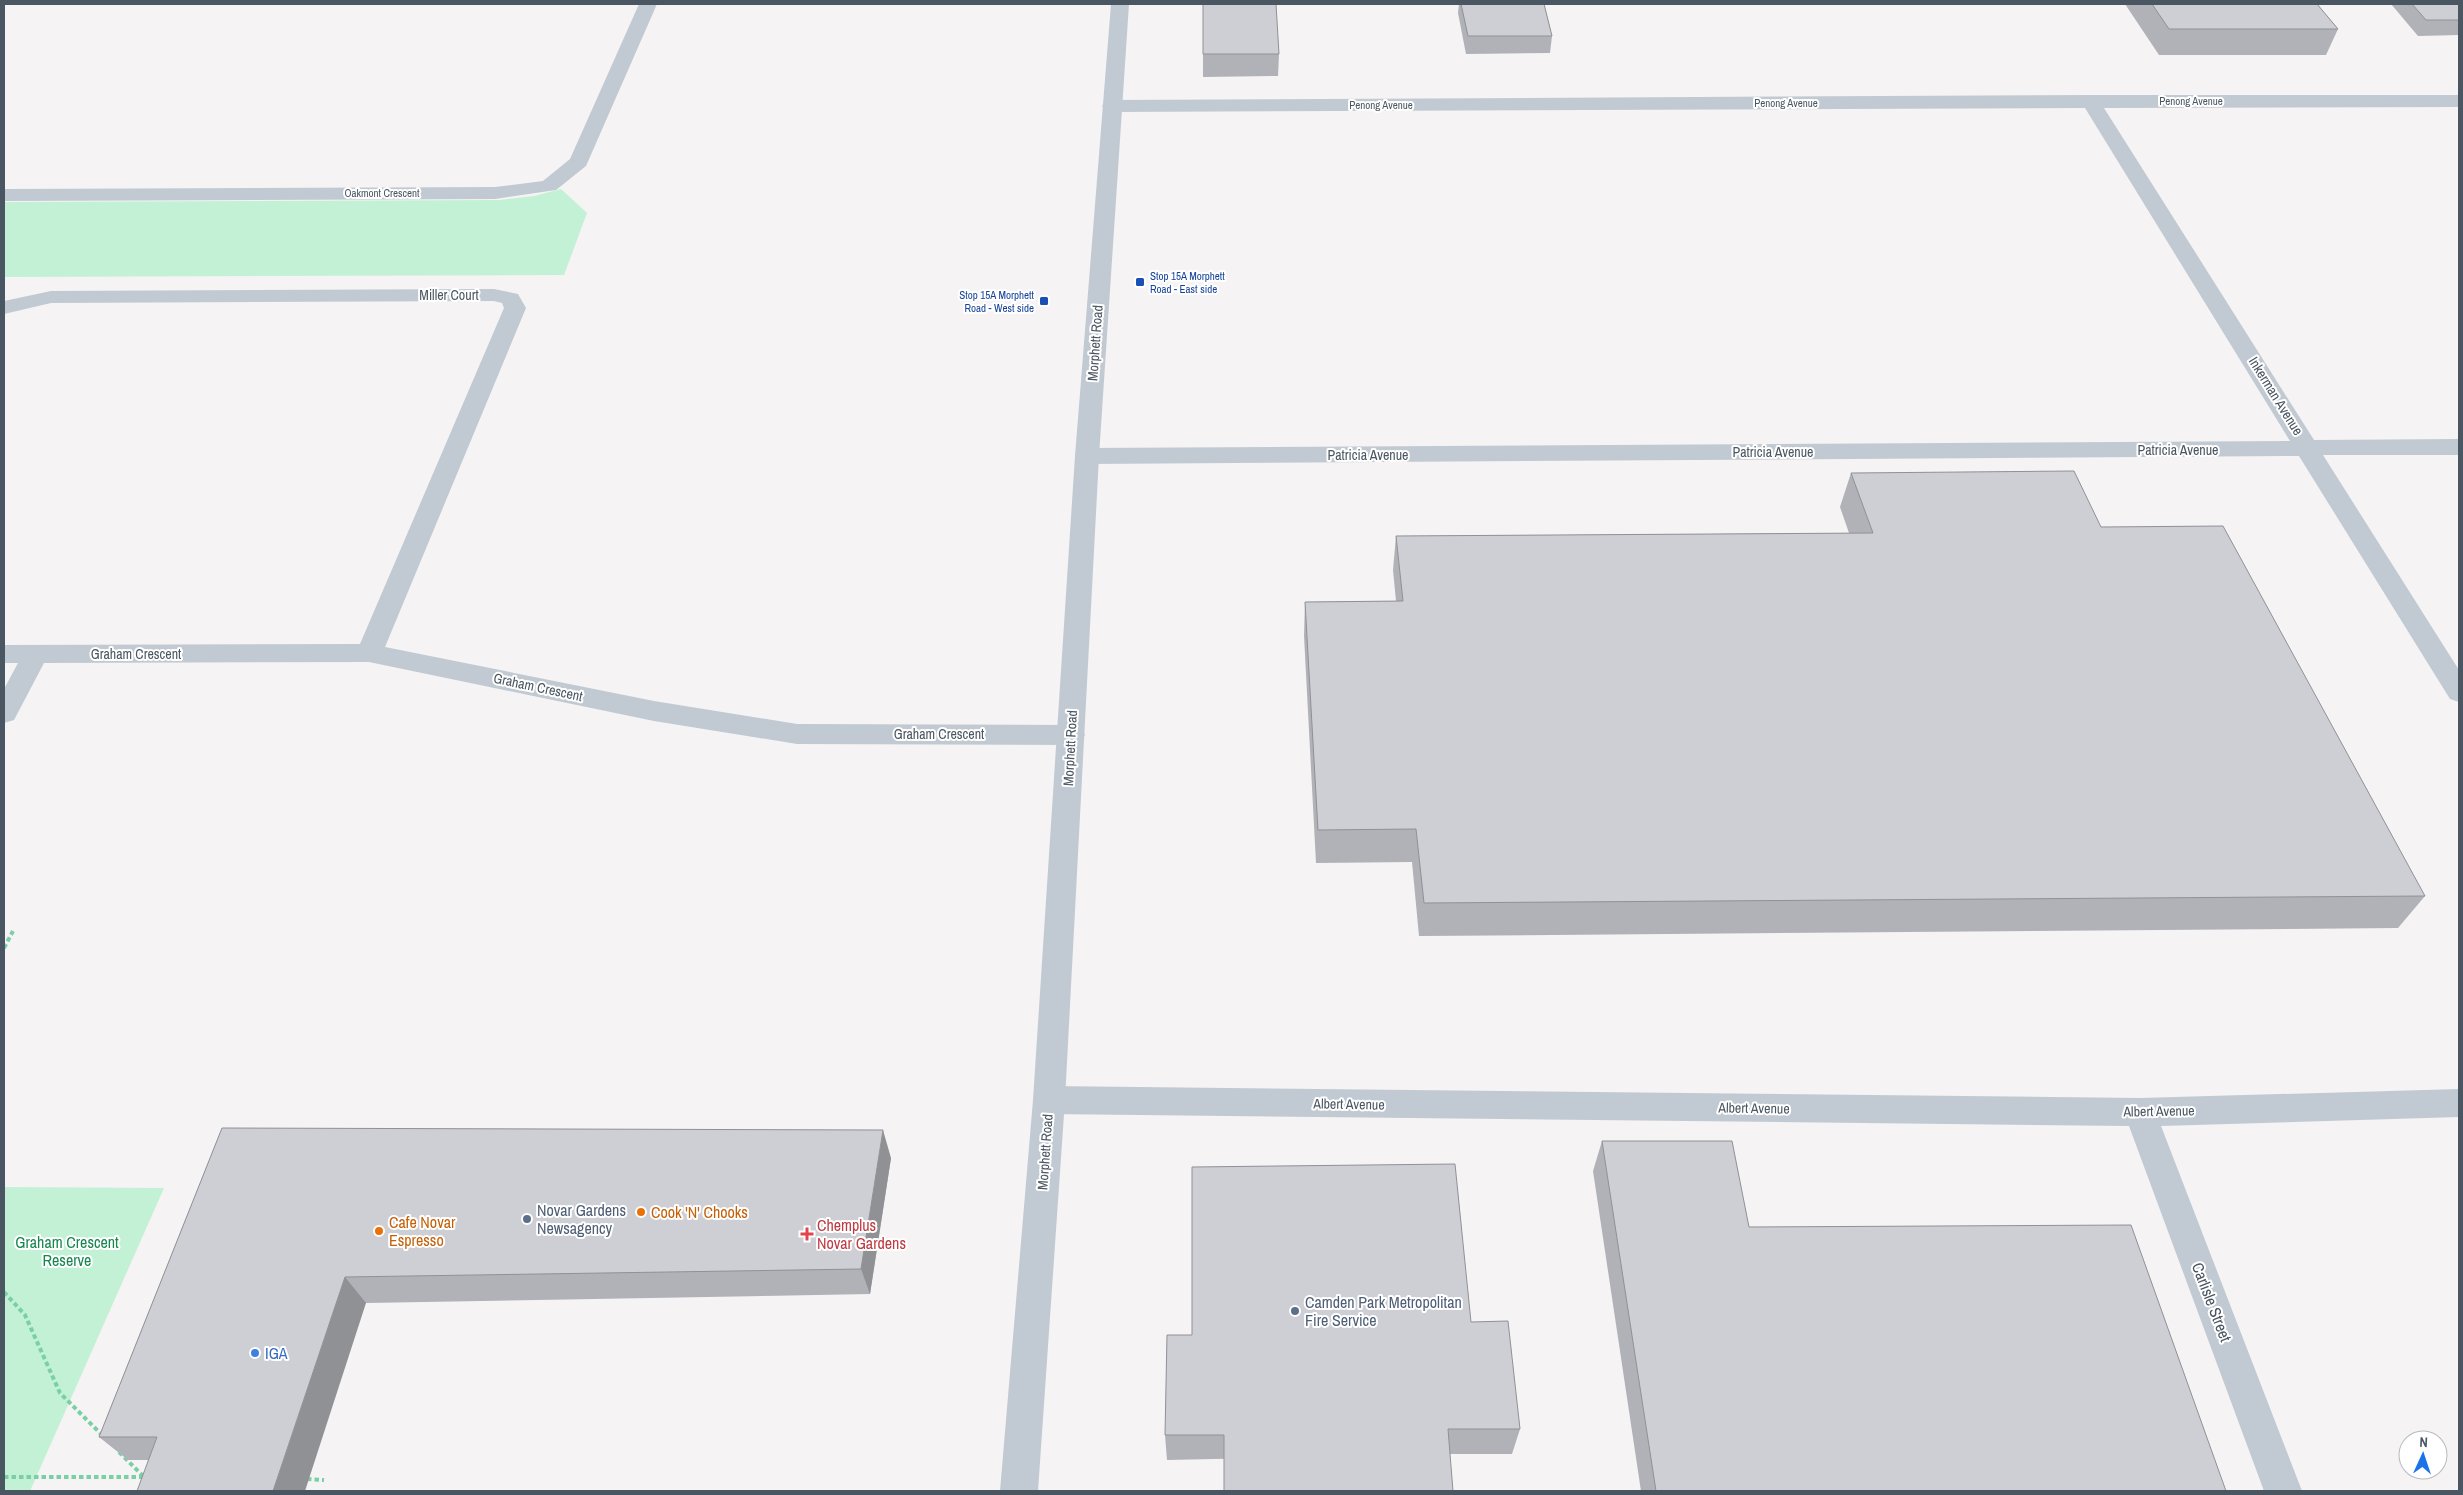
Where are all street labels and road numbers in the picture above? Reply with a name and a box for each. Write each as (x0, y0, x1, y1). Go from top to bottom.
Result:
street label: Penong Avenue (2159, 94, 2223, 108)
street label: Penong Avenue (1754, 96, 1818, 110)
street label: Penong Avenue (1349, 98, 1413, 112)
street label: Oakmont Crescent (344, 186, 420, 200)
street label: Miller Court (419, 286, 479, 304)
street label: Morphett Road (1083, 304, 1107, 382)
street label: Inkerman Avenue (2245, 353, 2307, 439)
street label: Patricia Avenue (2138, 441, 2218, 459)
street label: Patricia Avenue (1733, 443, 1813, 461)
street label: Patricia Avenue (1328, 446, 1408, 464)
street label: Graham Crescent (91, 645, 181, 663)
street label: Graham Crescent (492, 669, 584, 705)
street label: Morphett Road (1059, 710, 1081, 786)
street label: Graham Crescent (894, 725, 984, 743)
street label: Albert Avenue (1312, 1094, 1385, 1114)
street label: Albert Avenue (1717, 1098, 1790, 1118)
street label: Albert Avenue (2122, 1101, 2195, 1121)
street label: Morphett Road (1033, 1113, 1057, 1191)
street label: Carlisle Street (2187, 1259, 2237, 1345)

